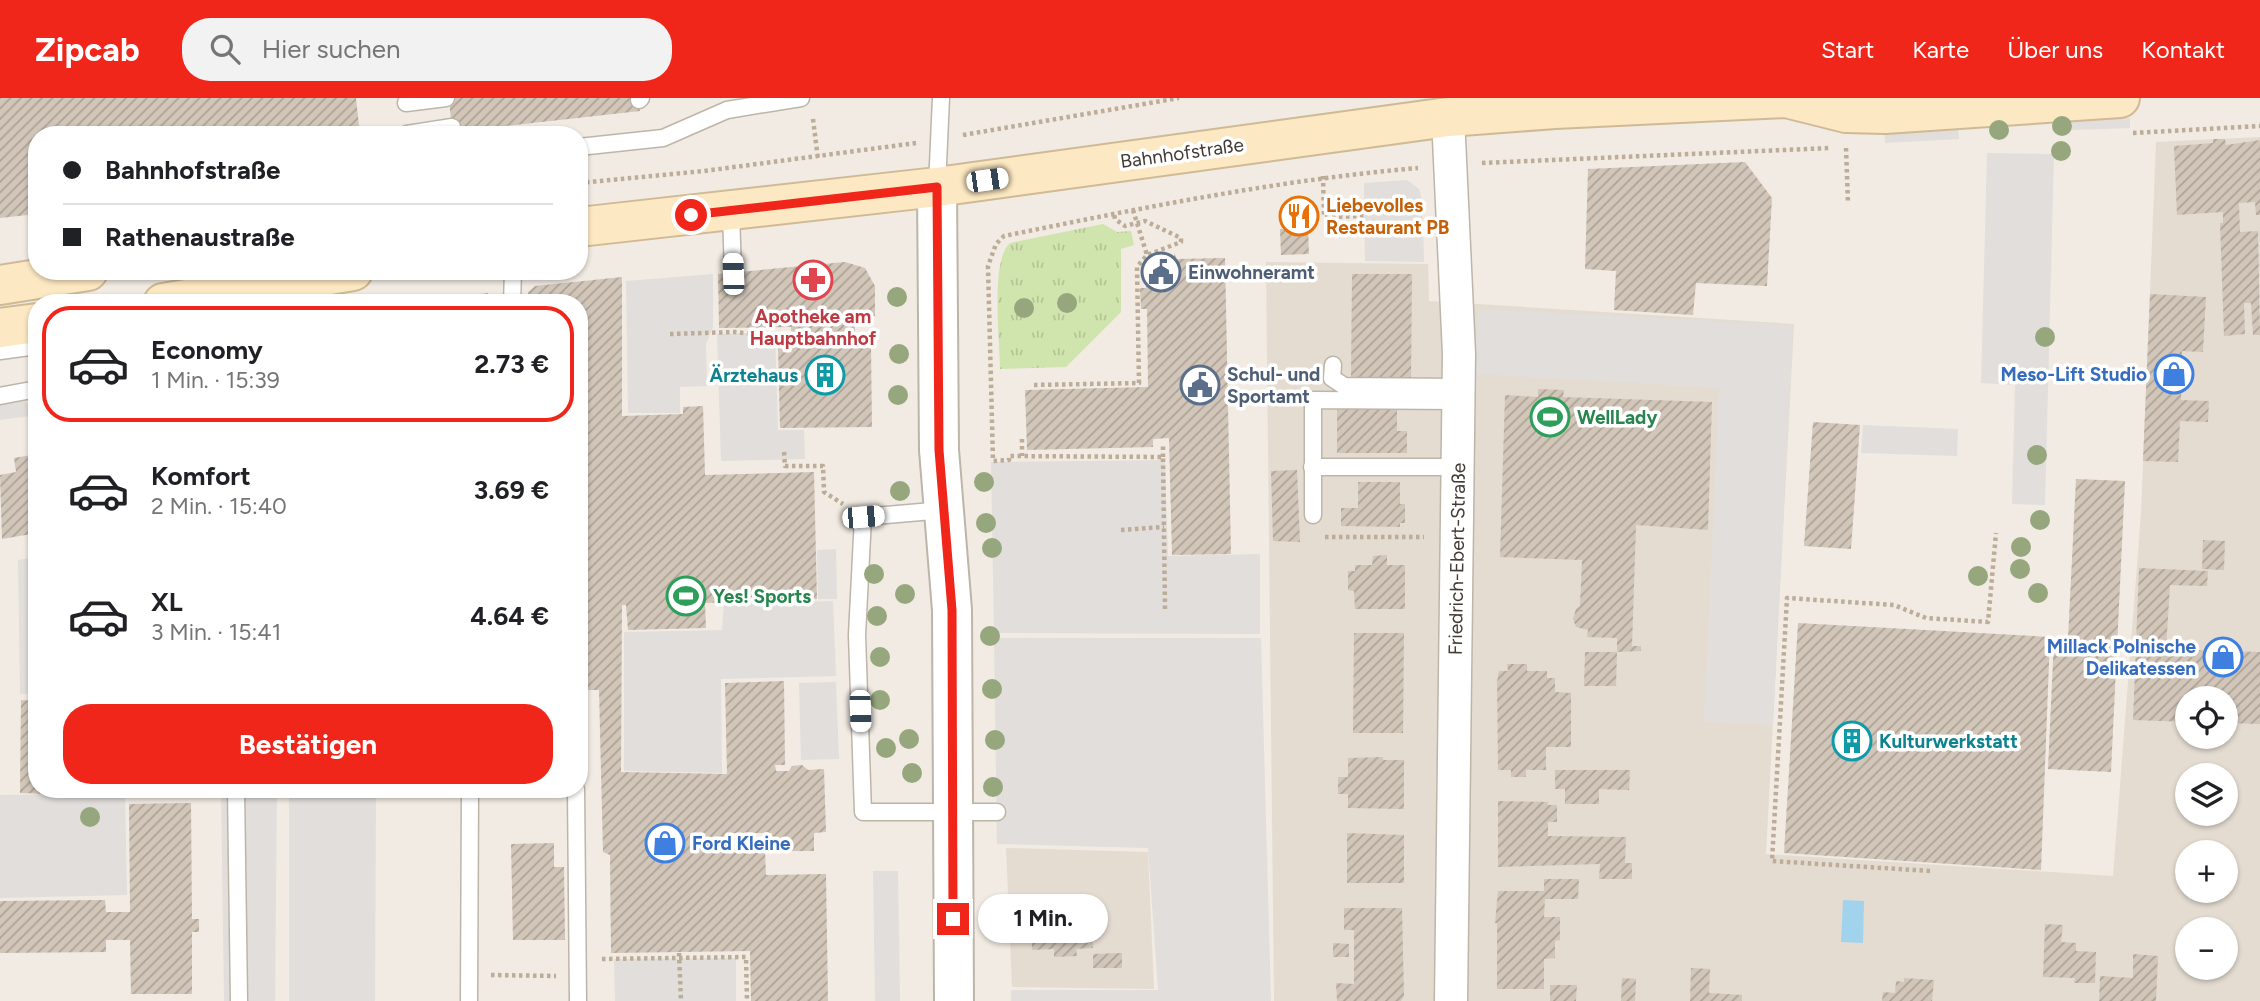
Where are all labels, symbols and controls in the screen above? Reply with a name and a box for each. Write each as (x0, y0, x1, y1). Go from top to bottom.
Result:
search box (182, 18, 672, 81)
text: Zipcab (35, 30, 140, 69)
icon: search (206, 30, 244, 68)
text: Hier suchen (262, 33, 401, 65)
text: Start (1821, 35, 1874, 64)
text: Karte (1912, 35, 1969, 64)
text: Über uns (2007, 35, 2103, 64)
text: Kontakt (2141, 35, 2225, 64)
street label: Bahnhofstraße (1119, 133, 1245, 173)
text: Bahnhofstraße (105, 154, 280, 186)
car (965, 167, 1010, 193)
place label: Liebevolles Restaurant PB (1326, 194, 1449, 239)
restaurant icon: Liebevolles Restaurant PB (1278, 195, 1320, 237)
route start (675, 199, 707, 231)
text: Rathenaustraße (105, 221, 295, 253)
public building icon: Einwohneramt (1140, 251, 1182, 293)
car (722, 253, 745, 295)
pharmacy icon: Apotheke am Hauptbahnhof (792, 259, 834, 301)
place label: Einwohneramt (1188, 261, 1315, 284)
place label: Apotheke am Hauptbahnhof (750, 305, 877, 350)
icon: car (67, 333, 130, 396)
text: Economy (151, 334, 263, 366)
text: 2.73 € (474, 348, 549, 380)
shop icon: Meso-Lift Studio (2153, 353, 2195, 395)
building icon: Ärztehaus (804, 354, 846, 396)
place label: Schul- und Sportamt (1227, 363, 1320, 408)
place label: Meso-Lift Studio (2000, 363, 2147, 386)
place label: Ärztehaus (710, 364, 798, 387)
public building icon: Schul- und Sportamt (1179, 364, 1221, 406)
text: 1 Min. · 15:39 (151, 366, 280, 394)
sports icon: WellLady (1529, 396, 1571, 438)
place label: WellLady (1577, 406, 1657, 429)
icon: car (67, 459, 130, 522)
text: Komfort (151, 460, 251, 492)
street label: Friedrich-Ebert-Straße (1444, 463, 1470, 655)
text: 3.69 € (474, 474, 549, 506)
text: 2 Min. · 15:40 (151, 492, 287, 520)
car (842, 505, 885, 529)
sports icon: Yes! Sports (665, 575, 707, 617)
icon: car (67, 585, 130, 648)
place label: Yes! Sports (713, 585, 811, 608)
text: XL (151, 586, 183, 618)
text: 4.64 € (470, 600, 549, 632)
text: 3 Min. · 15:41 (151, 618, 281, 646)
place label: Millack Polnische Delikatessen (2047, 635, 2196, 680)
shop icon: Millack Polnische Delikatessen (2202, 636, 2244, 678)
map controls (2175, 686, 2238, 980)
button: locate (2175, 686, 2238, 749)
car (849, 690, 872, 732)
button: Bestätigen (63, 704, 553, 784)
building icon: Kulturwerkstatt (1831, 720, 1873, 762)
place label: Kulturwerkstatt (1879, 730, 2018, 753)
button: layers (2175, 763, 2238, 826)
shop icon: Ford Kleine (644, 822, 686, 864)
place label: Ford Kleine (692, 832, 791, 855)
button: + (2175, 840, 2238, 903)
callout: 1 Min. (978, 894, 1107, 944)
route end (937, 903, 969, 935)
text: 1 Min. (1013, 904, 1073, 932)
button: − (2175, 917, 2238, 980)

